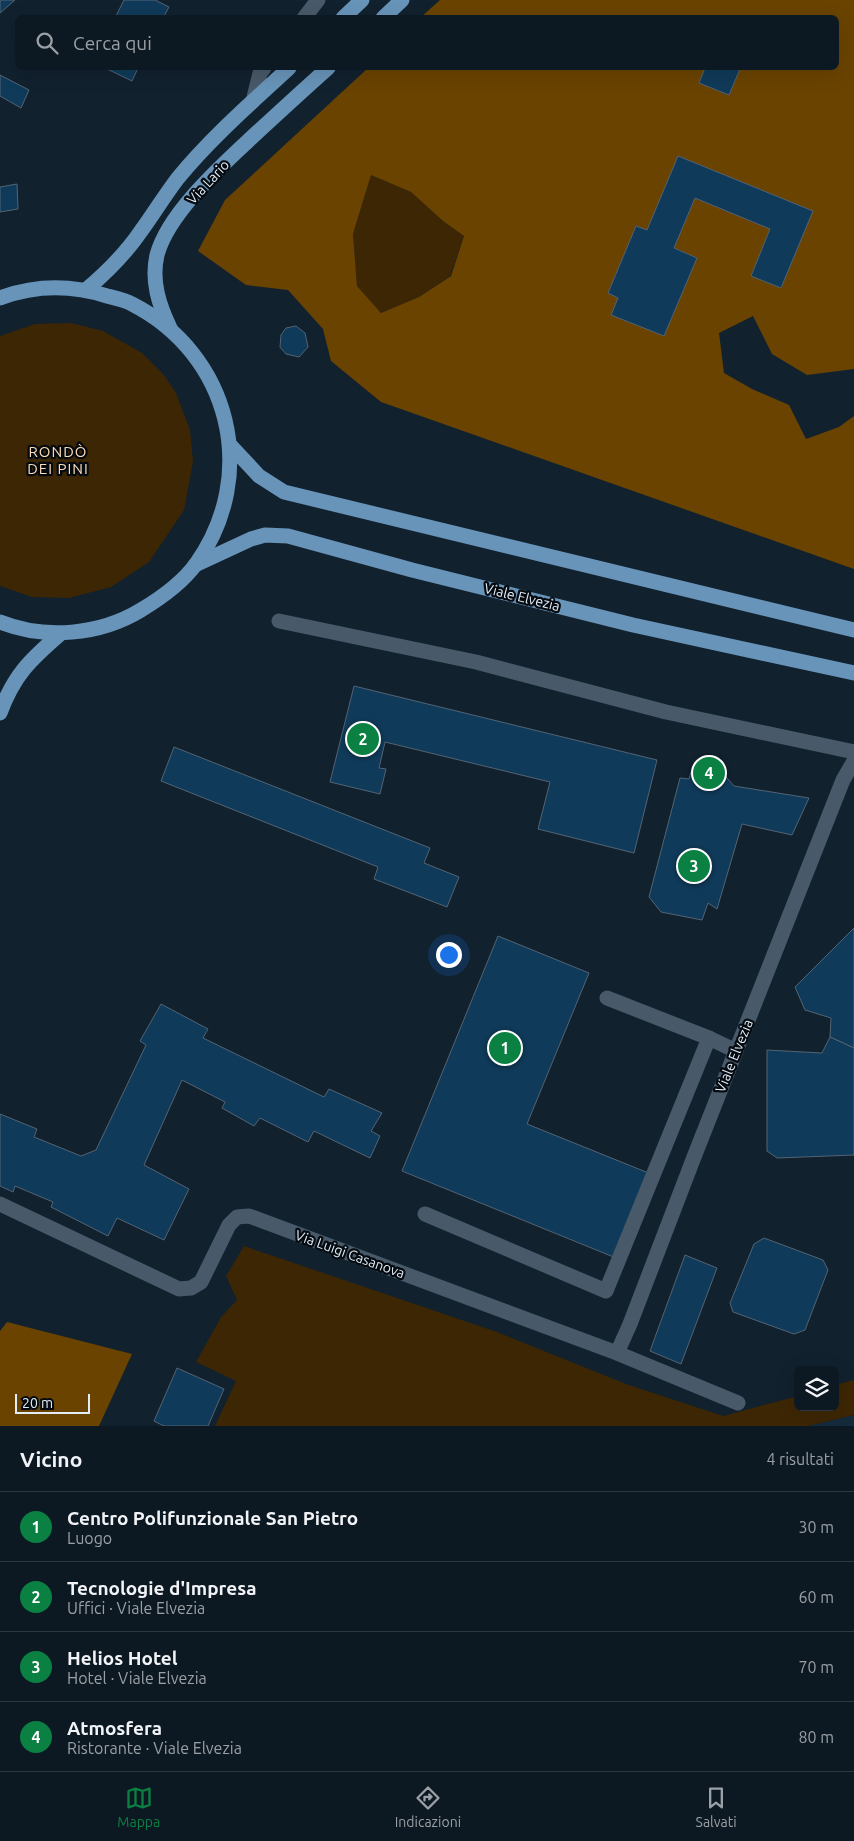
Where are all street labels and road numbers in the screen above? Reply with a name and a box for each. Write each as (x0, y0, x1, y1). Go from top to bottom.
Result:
street label: Via Lario (184, 157, 232, 207)
street label: Viale Elvezia (482, 580, 562, 614)
street label: Viale Elvezia (712, 1017, 756, 1095)
street label: Via Luigi Casanova (293, 1227, 407, 1281)

